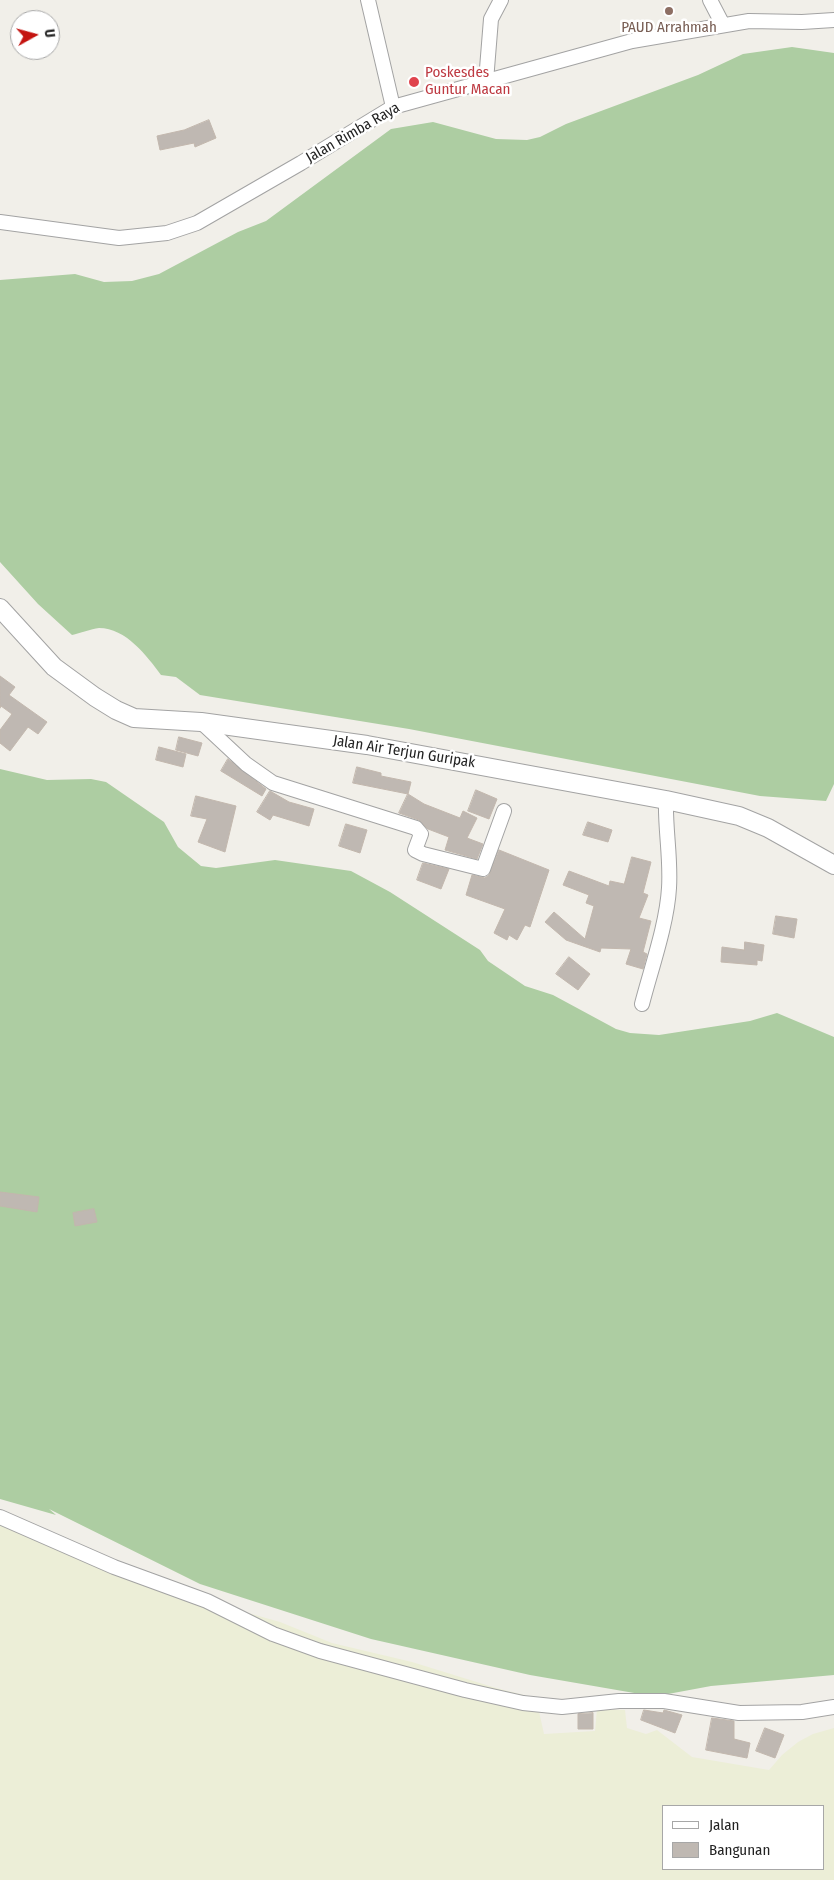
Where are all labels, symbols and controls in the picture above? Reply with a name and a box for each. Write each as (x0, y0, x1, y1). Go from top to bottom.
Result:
marker: PAUD Arrahmah (663, 5, 675, 17)
north arrow (10, 10, 60, 60)
place label: PAUD Arrahmah (621, 19, 717, 37)
text: U (40, 28, 58, 38)
place label: Poskesdes Guntur Macan (425, 64, 510, 99)
marker: Poskesdes Guntur Macan (407, 75, 421, 89)
street label: Jalan Rimba Raya (303, 99, 403, 167)
street label: Jalan Air Terjun Guripak (332, 732, 476, 772)
legend (662, 1805, 824, 1870)
text: Jalan (709, 1816, 739, 1834)
text: Bangunan (709, 1841, 770, 1859)

